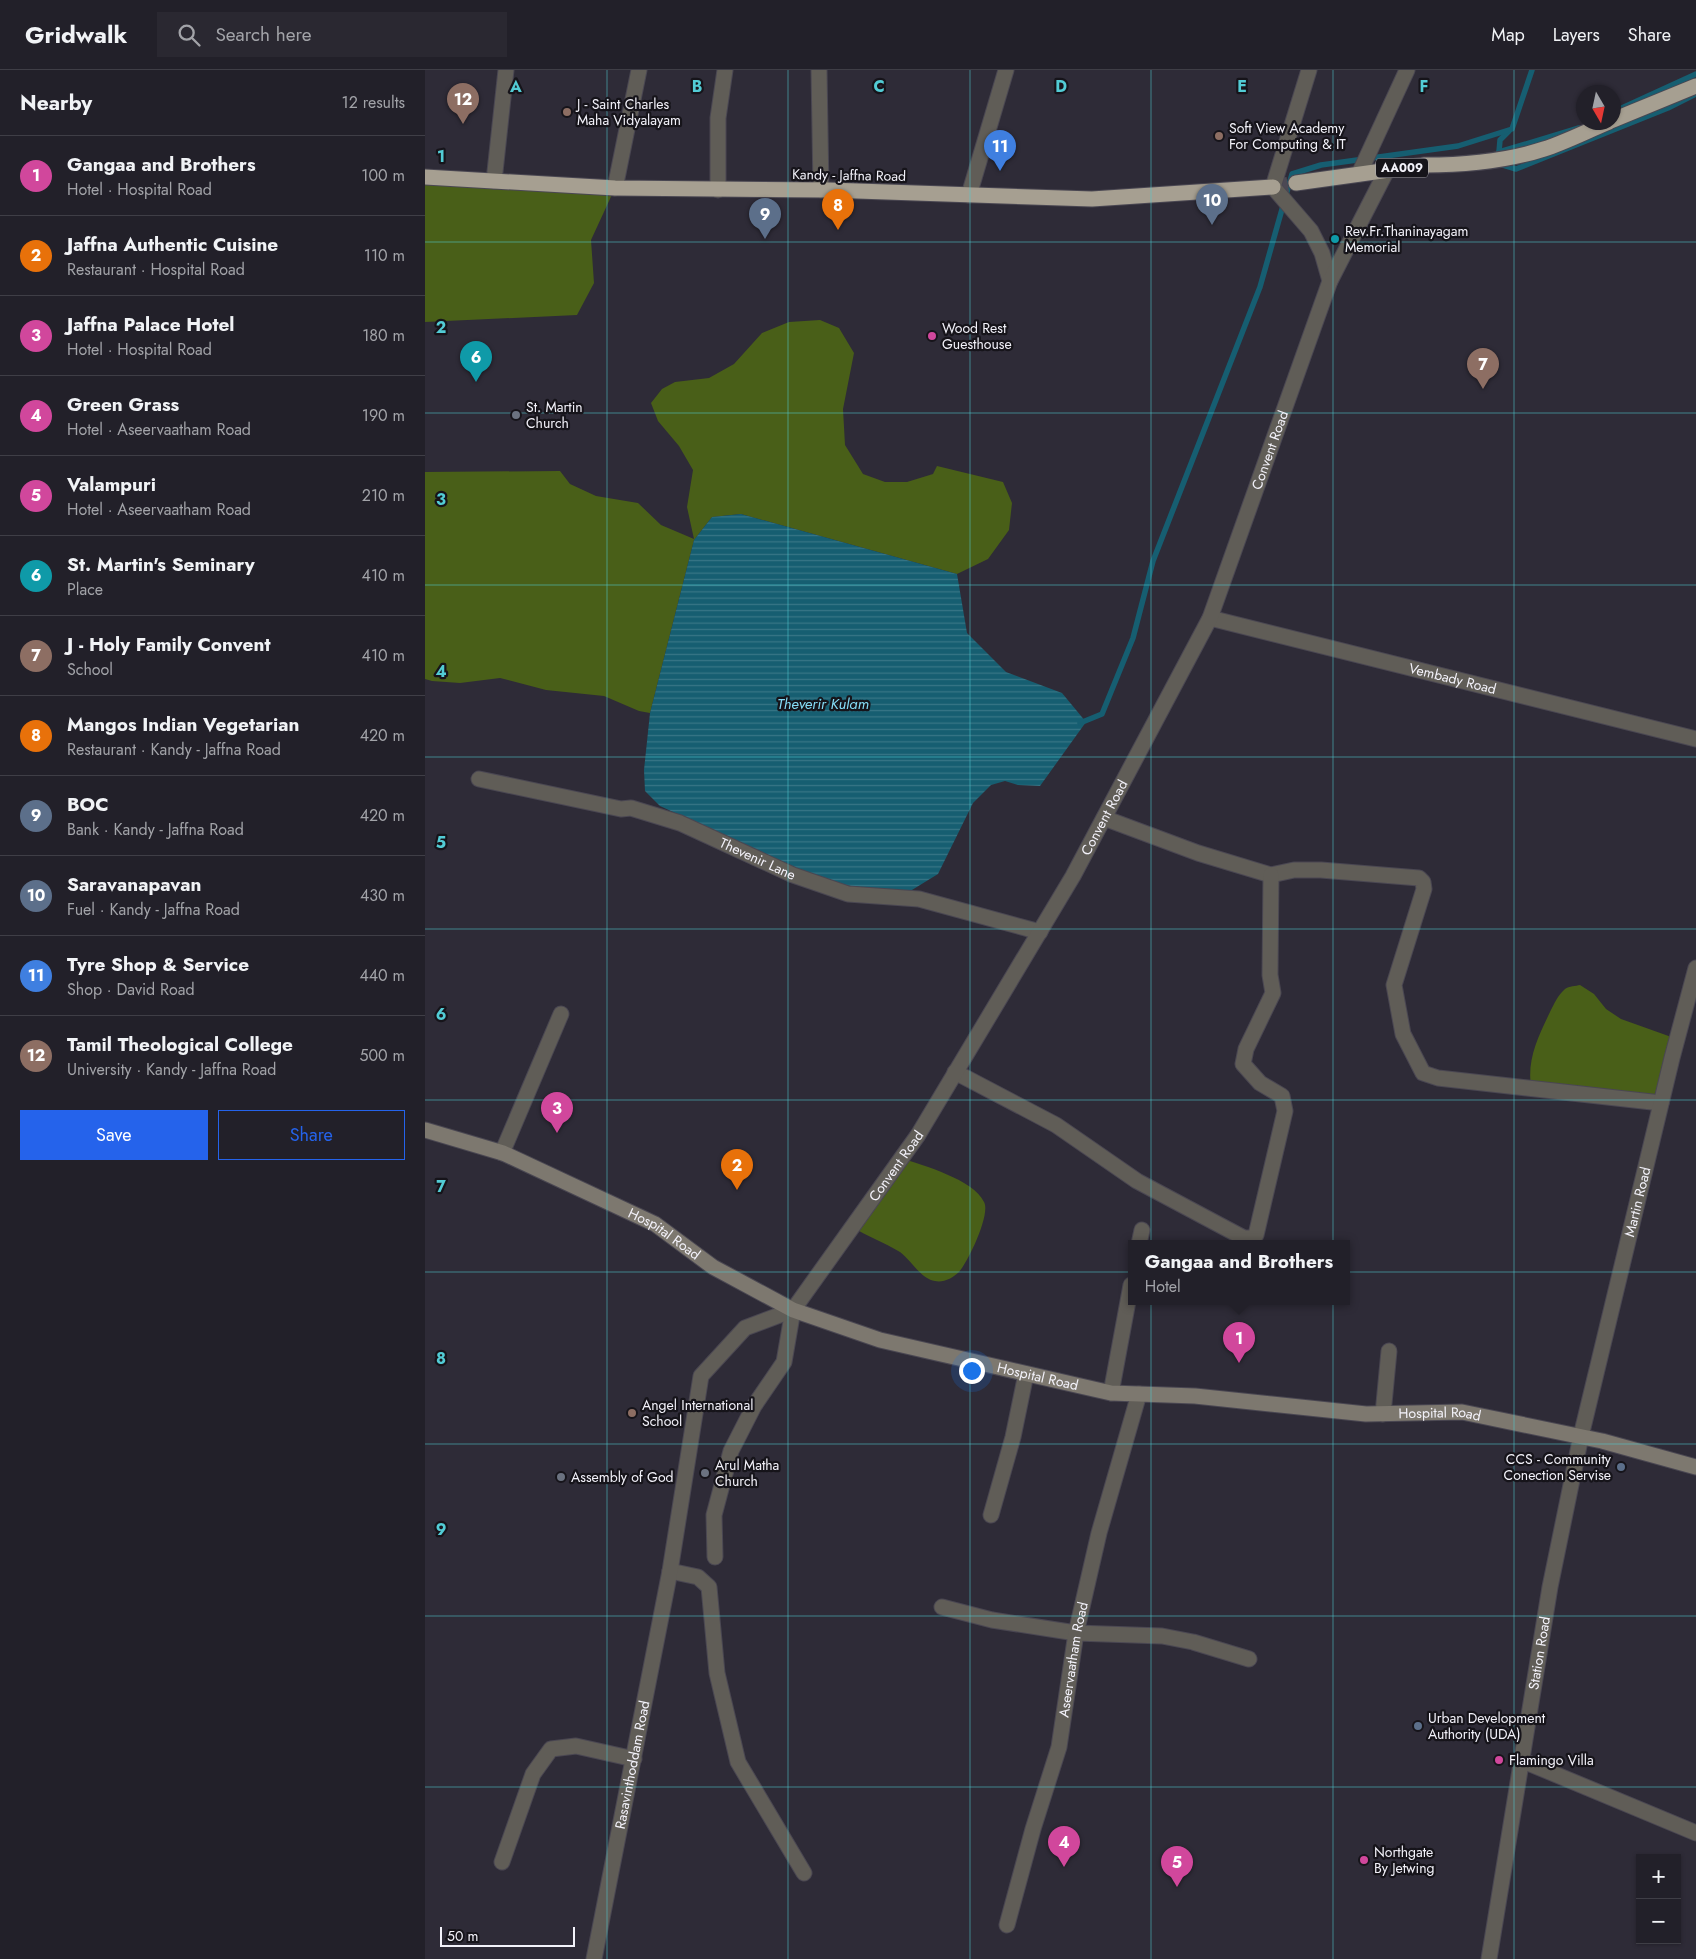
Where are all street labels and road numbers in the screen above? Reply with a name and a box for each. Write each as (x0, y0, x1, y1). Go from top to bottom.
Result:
road number: AA009 (1376, 159, 1428, 178)
street label: Kandy - Jaffna Road (792, 164, 906, 186)
street label: Convent Road (1246, 408, 1293, 493)
street label: Vembady Road (1407, 658, 1498, 699)
street label: Convent Road (1076, 776, 1132, 859)
street label: Thevenir Lane (716, 833, 799, 885)
street label: Convent Road (864, 1126, 928, 1205)
street label: Martin Road (1619, 1165, 1655, 1239)
street label: Hospital Road (625, 1203, 705, 1264)
street label: Hospital Road (995, 1357, 1080, 1395)
street label: Hospital Road (1398, 1402, 1483, 1426)
street label: Aseervaatham Road (1054, 1600, 1093, 1719)
street label: Station Road (1523, 1615, 1555, 1691)
street label: Rasavinthoddam Road (610, 1699, 654, 1831)

